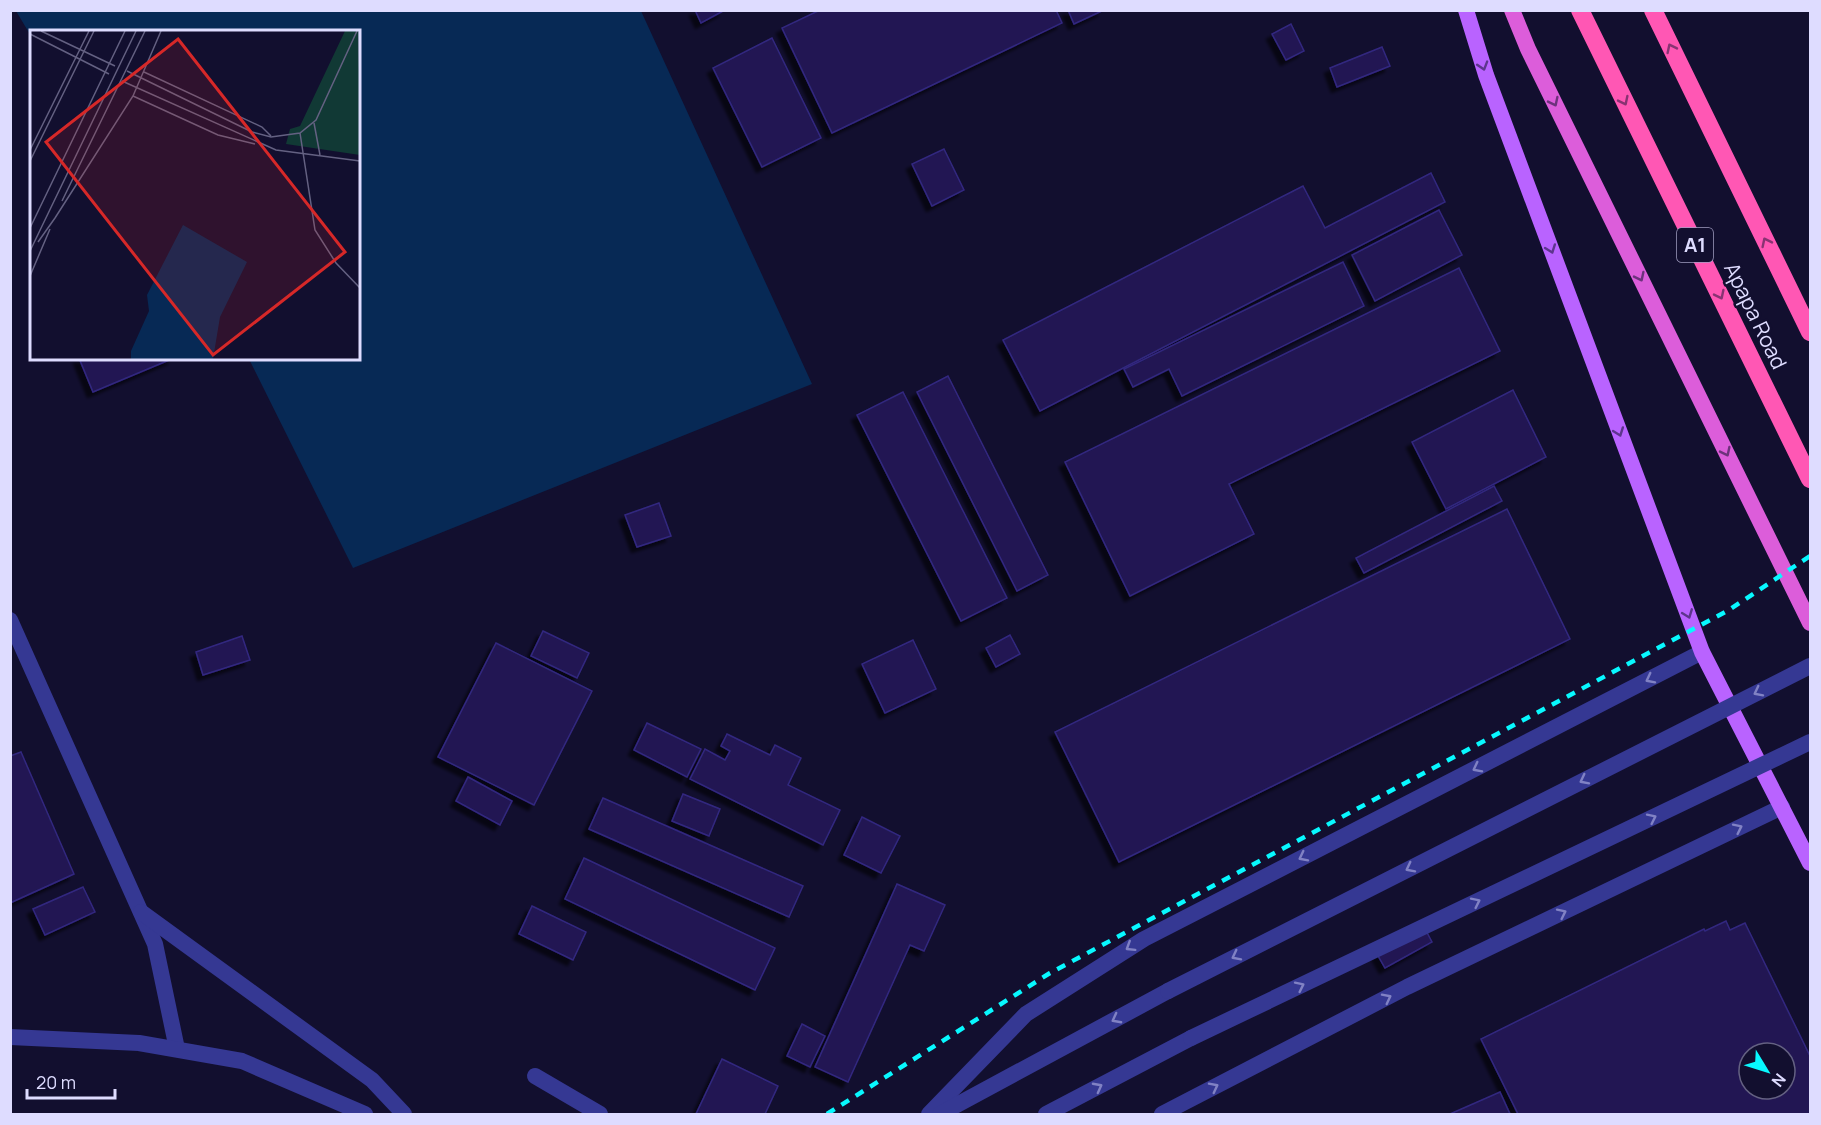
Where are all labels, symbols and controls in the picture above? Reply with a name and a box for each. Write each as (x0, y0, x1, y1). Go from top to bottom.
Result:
inset map (30, 30, 360, 360)
one-way arrow (1667, 43, 1678, 54)
one-way arrow (1476, 60, 1488, 71)
one-way arrow (1617, 94, 1629, 105)
one-way arrow (1547, 95, 1558, 106)
road number: A1 (1677, 228, 1713, 262)
one-way arrow (1762, 237, 1774, 248)
one-way arrow (1543, 243, 1556, 254)
street label: Apapa Road (1718, 258, 1794, 374)
one-way arrow (1633, 270, 1645, 281)
one-way arrow (1712, 288, 1724, 299)
one-way arrow (1611, 426, 1624, 437)
one-way arrow (1719, 445, 1731, 456)
one-way arrow (1681, 608, 1693, 619)
one-way arrow (1646, 672, 1656, 683)
one-way arrow (1754, 685, 1765, 697)
one-way arrow (1472, 761, 1483, 772)
one-way arrow (1580, 773, 1591, 785)
one-way arrow (1646, 813, 1657, 825)
one-way arrow (1731, 823, 1742, 835)
one-way arrow (1299, 850, 1310, 861)
one-way arrow (1406, 861, 1417, 873)
one-way arrow (1470, 897, 1481, 909)
one-way arrow (1556, 908, 1567, 920)
one-way arrow (1126, 940, 1137, 951)
one-way arrow (1232, 949, 1243, 961)
one-way arrow (1294, 981, 1305, 993)
one-way arrow (1380, 994, 1391, 1005)
one-way arrow (1112, 1012, 1122, 1023)
north arrow (1737, 1041, 1797, 1101)
scale bar (27, 1062, 116, 1100)
text: N (1767, 1069, 1791, 1092)
text: 20 m (36, 1070, 76, 1094)
one-way arrow (1091, 1083, 1102, 1094)
one-way arrow (1207, 1083, 1218, 1094)

